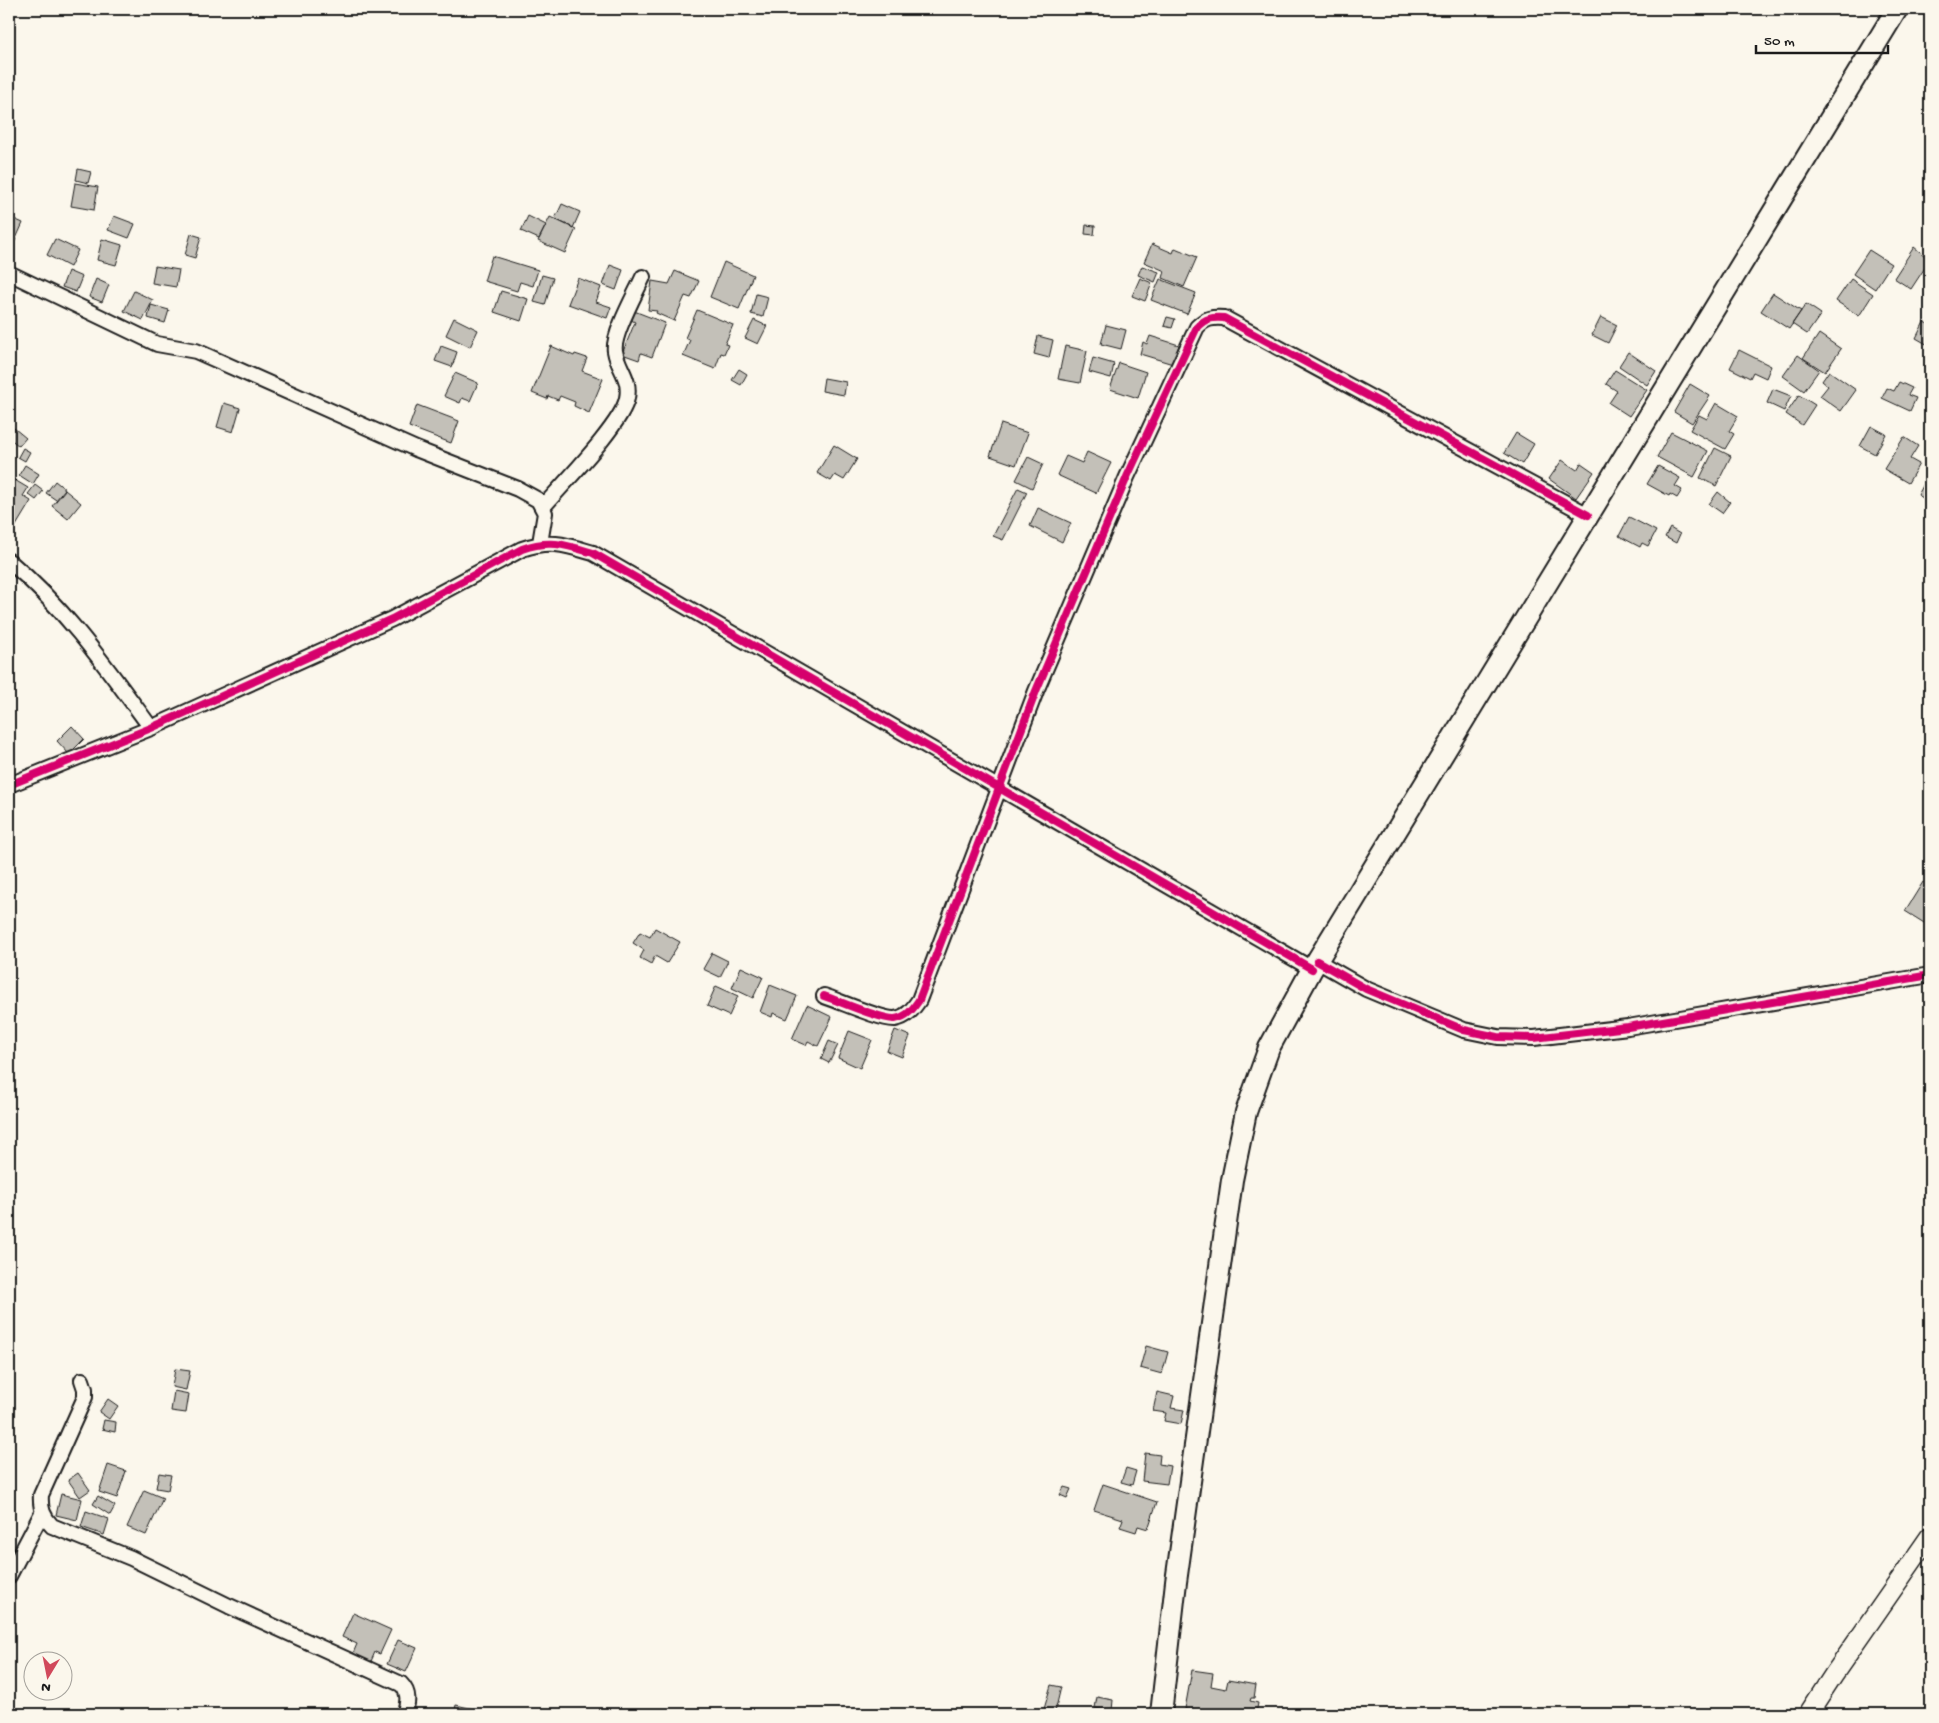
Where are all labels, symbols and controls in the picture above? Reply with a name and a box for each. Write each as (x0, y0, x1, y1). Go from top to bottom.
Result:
scale bar (1756, 22, 1889, 54)
text: 50 m (1764, 33, 1795, 51)
north arrow (22, 1650, 72, 1700)
text: N (40, 1677, 52, 1696)

